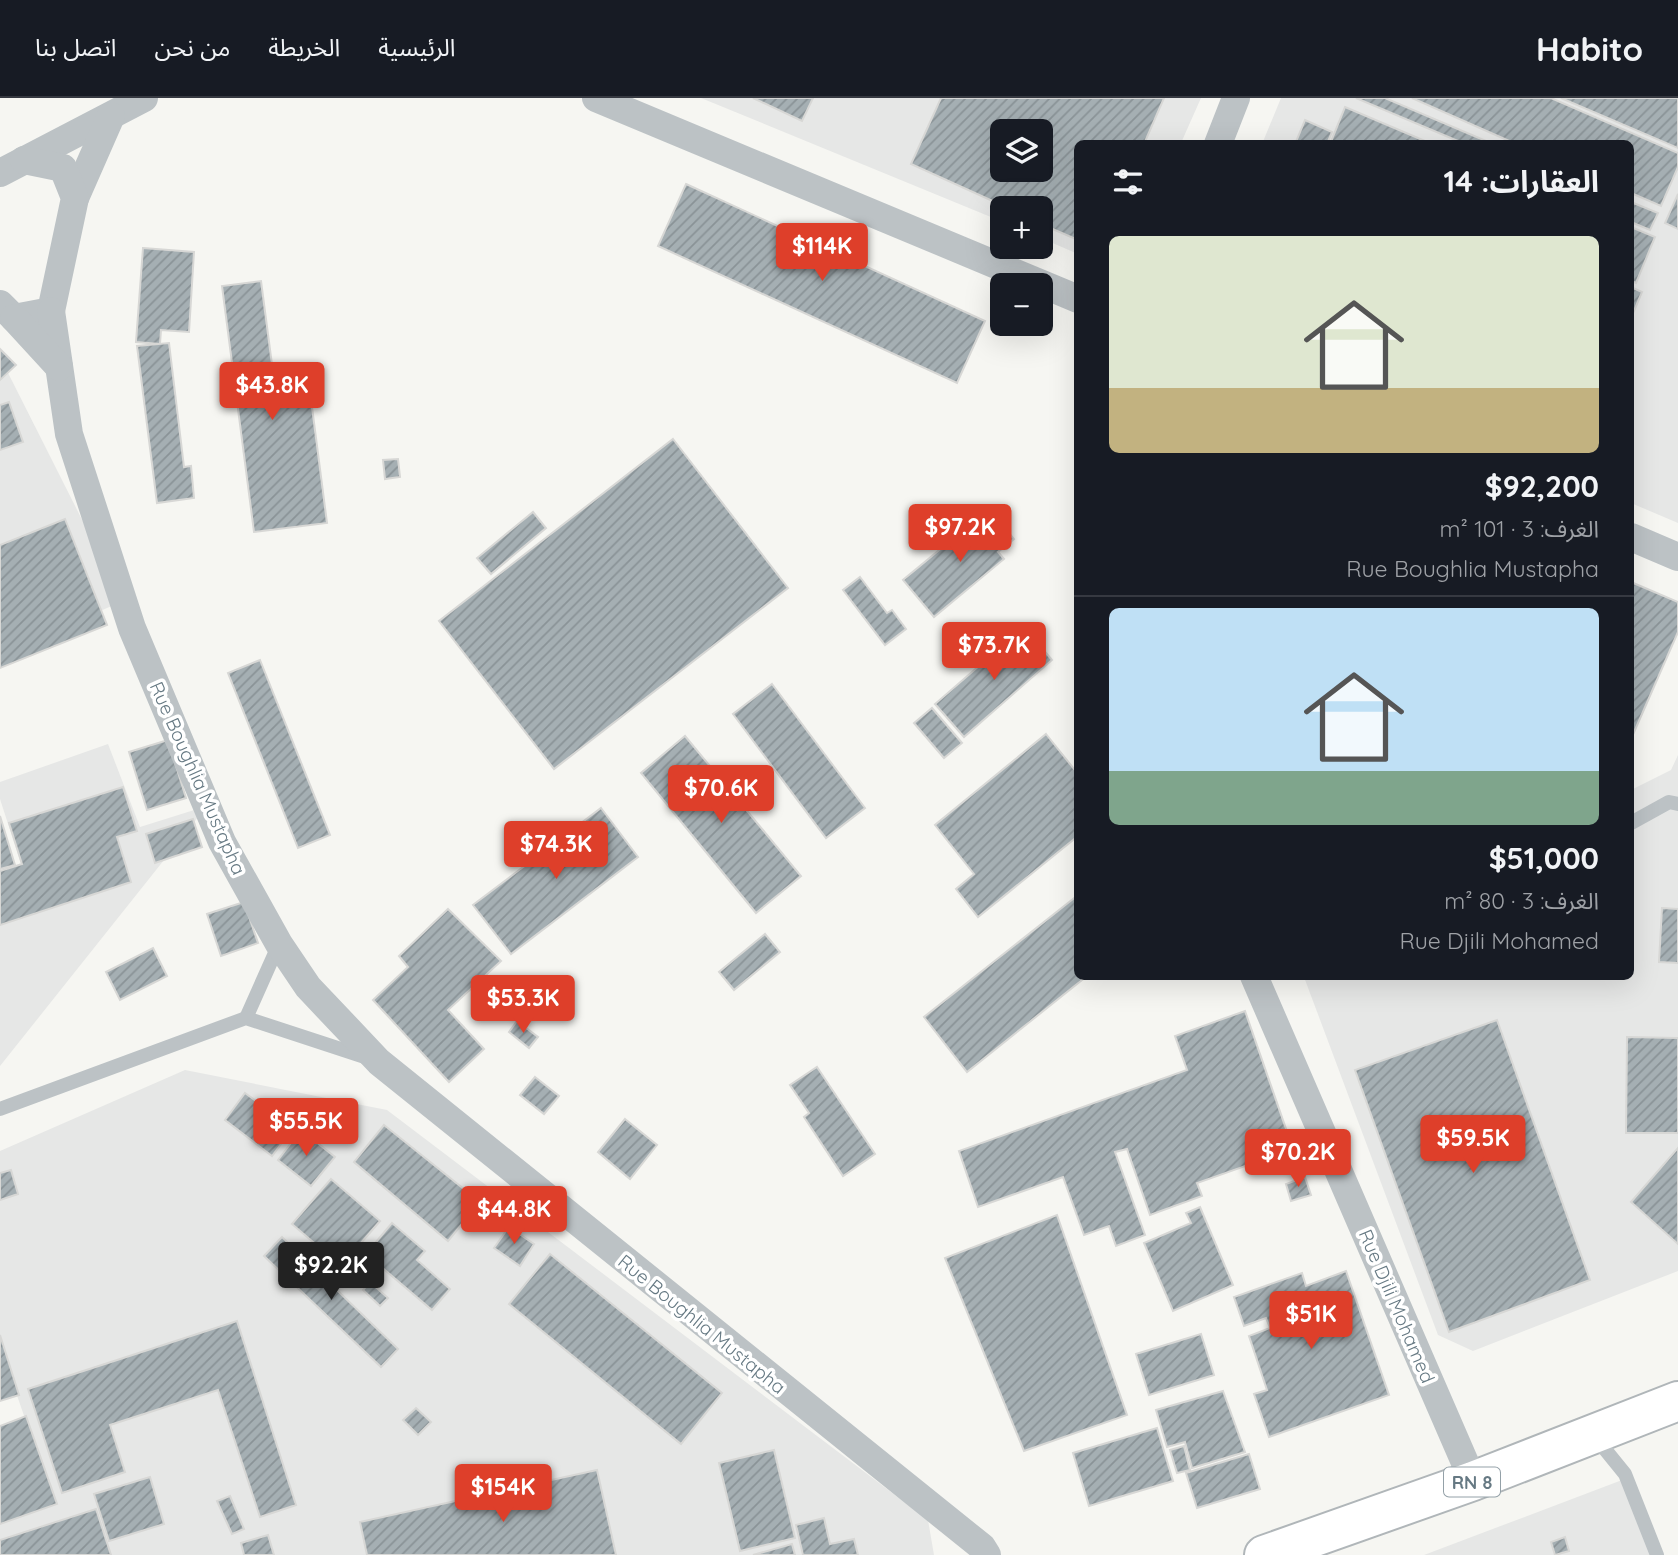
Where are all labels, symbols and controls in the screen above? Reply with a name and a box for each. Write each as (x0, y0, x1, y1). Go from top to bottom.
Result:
text: Habito (1536, 28, 1643, 69)
text: اتصل بنا (35, 32, 116, 62)
text: من نحن (154, 32, 230, 62)
text: الخريطة (268, 32, 340, 62)
text: الرئيسية (378, 32, 455, 62)
map controls (990, 119, 1053, 336)
button: layers (990, 119, 1053, 182)
text: العقارات: 14 (1444, 162, 1599, 200)
icon: filters (1109, 163, 1147, 201)
button: + (990, 196, 1053, 259)
pin: $114K (773, 223, 871, 283)
text: $114K (792, 231, 852, 260)
button: − (990, 273, 1053, 336)
icon: home (1291, 282, 1417, 408)
pin: $43.8K (215, 362, 329, 422)
text: $43.8K (235, 370, 309, 399)
text: $92,200 (1485, 467, 1599, 505)
pin: $97.2K (903, 504, 1017, 564)
text: $97.2K (924, 512, 996, 541)
text: الغرف: 3 · 101 m² (1440, 514, 1599, 543)
text: Rue Boughlia Mustapha (1346, 554, 1599, 583)
pin: $73.7K (937, 622, 1051, 682)
text: $73.7K (958, 630, 1030, 659)
icon: home (1291, 654, 1417, 780)
street label: Rue Boughlia Mustapha (145, 678, 251, 878)
pin: $70.6K (664, 766, 778, 825)
text: $70.6K (684, 773, 758, 802)
pin: $74.3K (499, 822, 613, 881)
text: $74.3K (520, 829, 592, 858)
text: $51,000 (1489, 839, 1599, 877)
text: الغرف: 3 · 80 m² (1444, 886, 1599, 915)
text: Rue Djili Mohamed (1399, 926, 1599, 955)
pin: $53.3K (466, 976, 580, 1035)
text: $53.3K (487, 983, 559, 1012)
pin: $55.5K (249, 1098, 363, 1158)
text: $55.5K (269, 1106, 343, 1135)
pin: $59.5K (1416, 1116, 1530, 1175)
text: $59.5K (1436, 1123, 1510, 1152)
pin: $70.2K (1241, 1130, 1355, 1189)
text: $70.2K (1261, 1137, 1335, 1166)
pin: $44.8K (457, 1186, 571, 1246)
text: $44.8K (477, 1194, 551, 1223)
street label: Rue Djili Mohamed (1354, 1225, 1440, 1387)
pin: $92.2K (274, 1242, 388, 1302)
street label: Rue Boughlia Mustapha (613, 1249, 791, 1399)
text: $92.2K (294, 1250, 368, 1279)
pin: $51K (1270, 1292, 1352, 1351)
text: $51K (1286, 1299, 1337, 1328)
pin: $154K (454, 1464, 552, 1524)
road number: RN 8 (1444, 1468, 1500, 1497)
text: $154K (471, 1472, 535, 1501)

